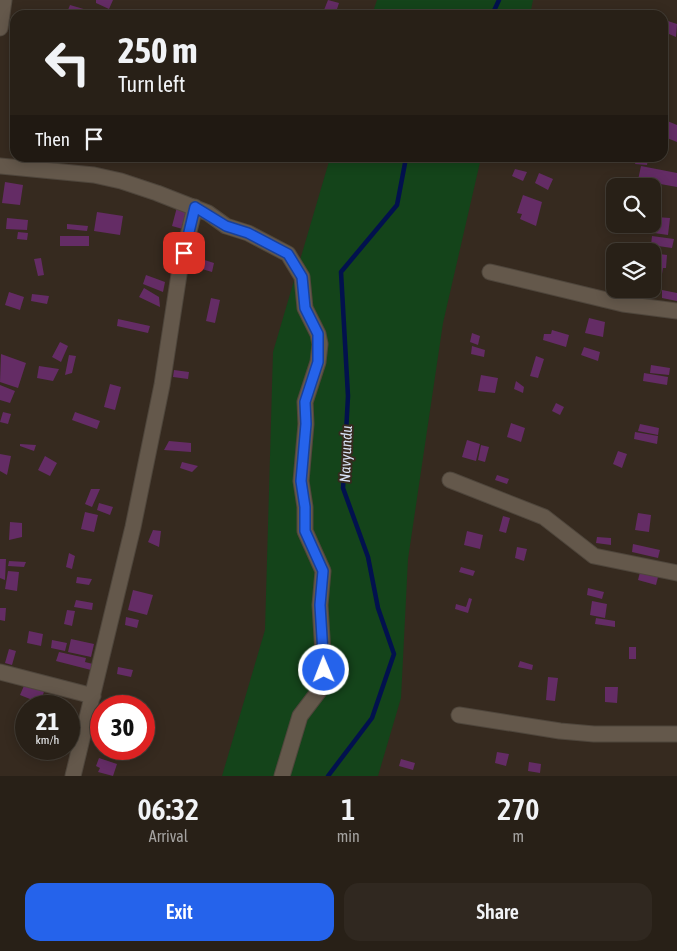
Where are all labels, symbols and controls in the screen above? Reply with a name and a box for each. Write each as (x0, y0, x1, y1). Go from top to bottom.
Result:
icon: left (35, 30, 100, 95)
text: 250 m (118, 30, 197, 70)
text: Turn left (118, 71, 185, 97)
icon: arrive (80, 125, 108, 153)
text: Then (35, 128, 70, 150)
map controls (606, 178, 661, 298)
button: search (606, 178, 661, 233)
pin (163, 232, 205, 274)
icon: arrive (170, 239, 198, 267)
button: layers (606, 243, 661, 298)
water label: Navyundu (336, 425, 355, 483)
position arrow (297, 643, 349, 695)
speed limit sign: 30 (90, 695, 155, 760)
text: 21 (36, 707, 59, 735)
text: km/h (36, 733, 59, 747)
text: 06:32 (137, 792, 199, 826)
text: 1 (341, 792, 355, 826)
text: 270 (497, 792, 539, 826)
text: Arrival (149, 827, 188, 845)
text: min (337, 827, 360, 845)
text: m (513, 827, 524, 845)
button: Exit (25, 883, 334, 941)
button: Share (344, 883, 652, 941)

